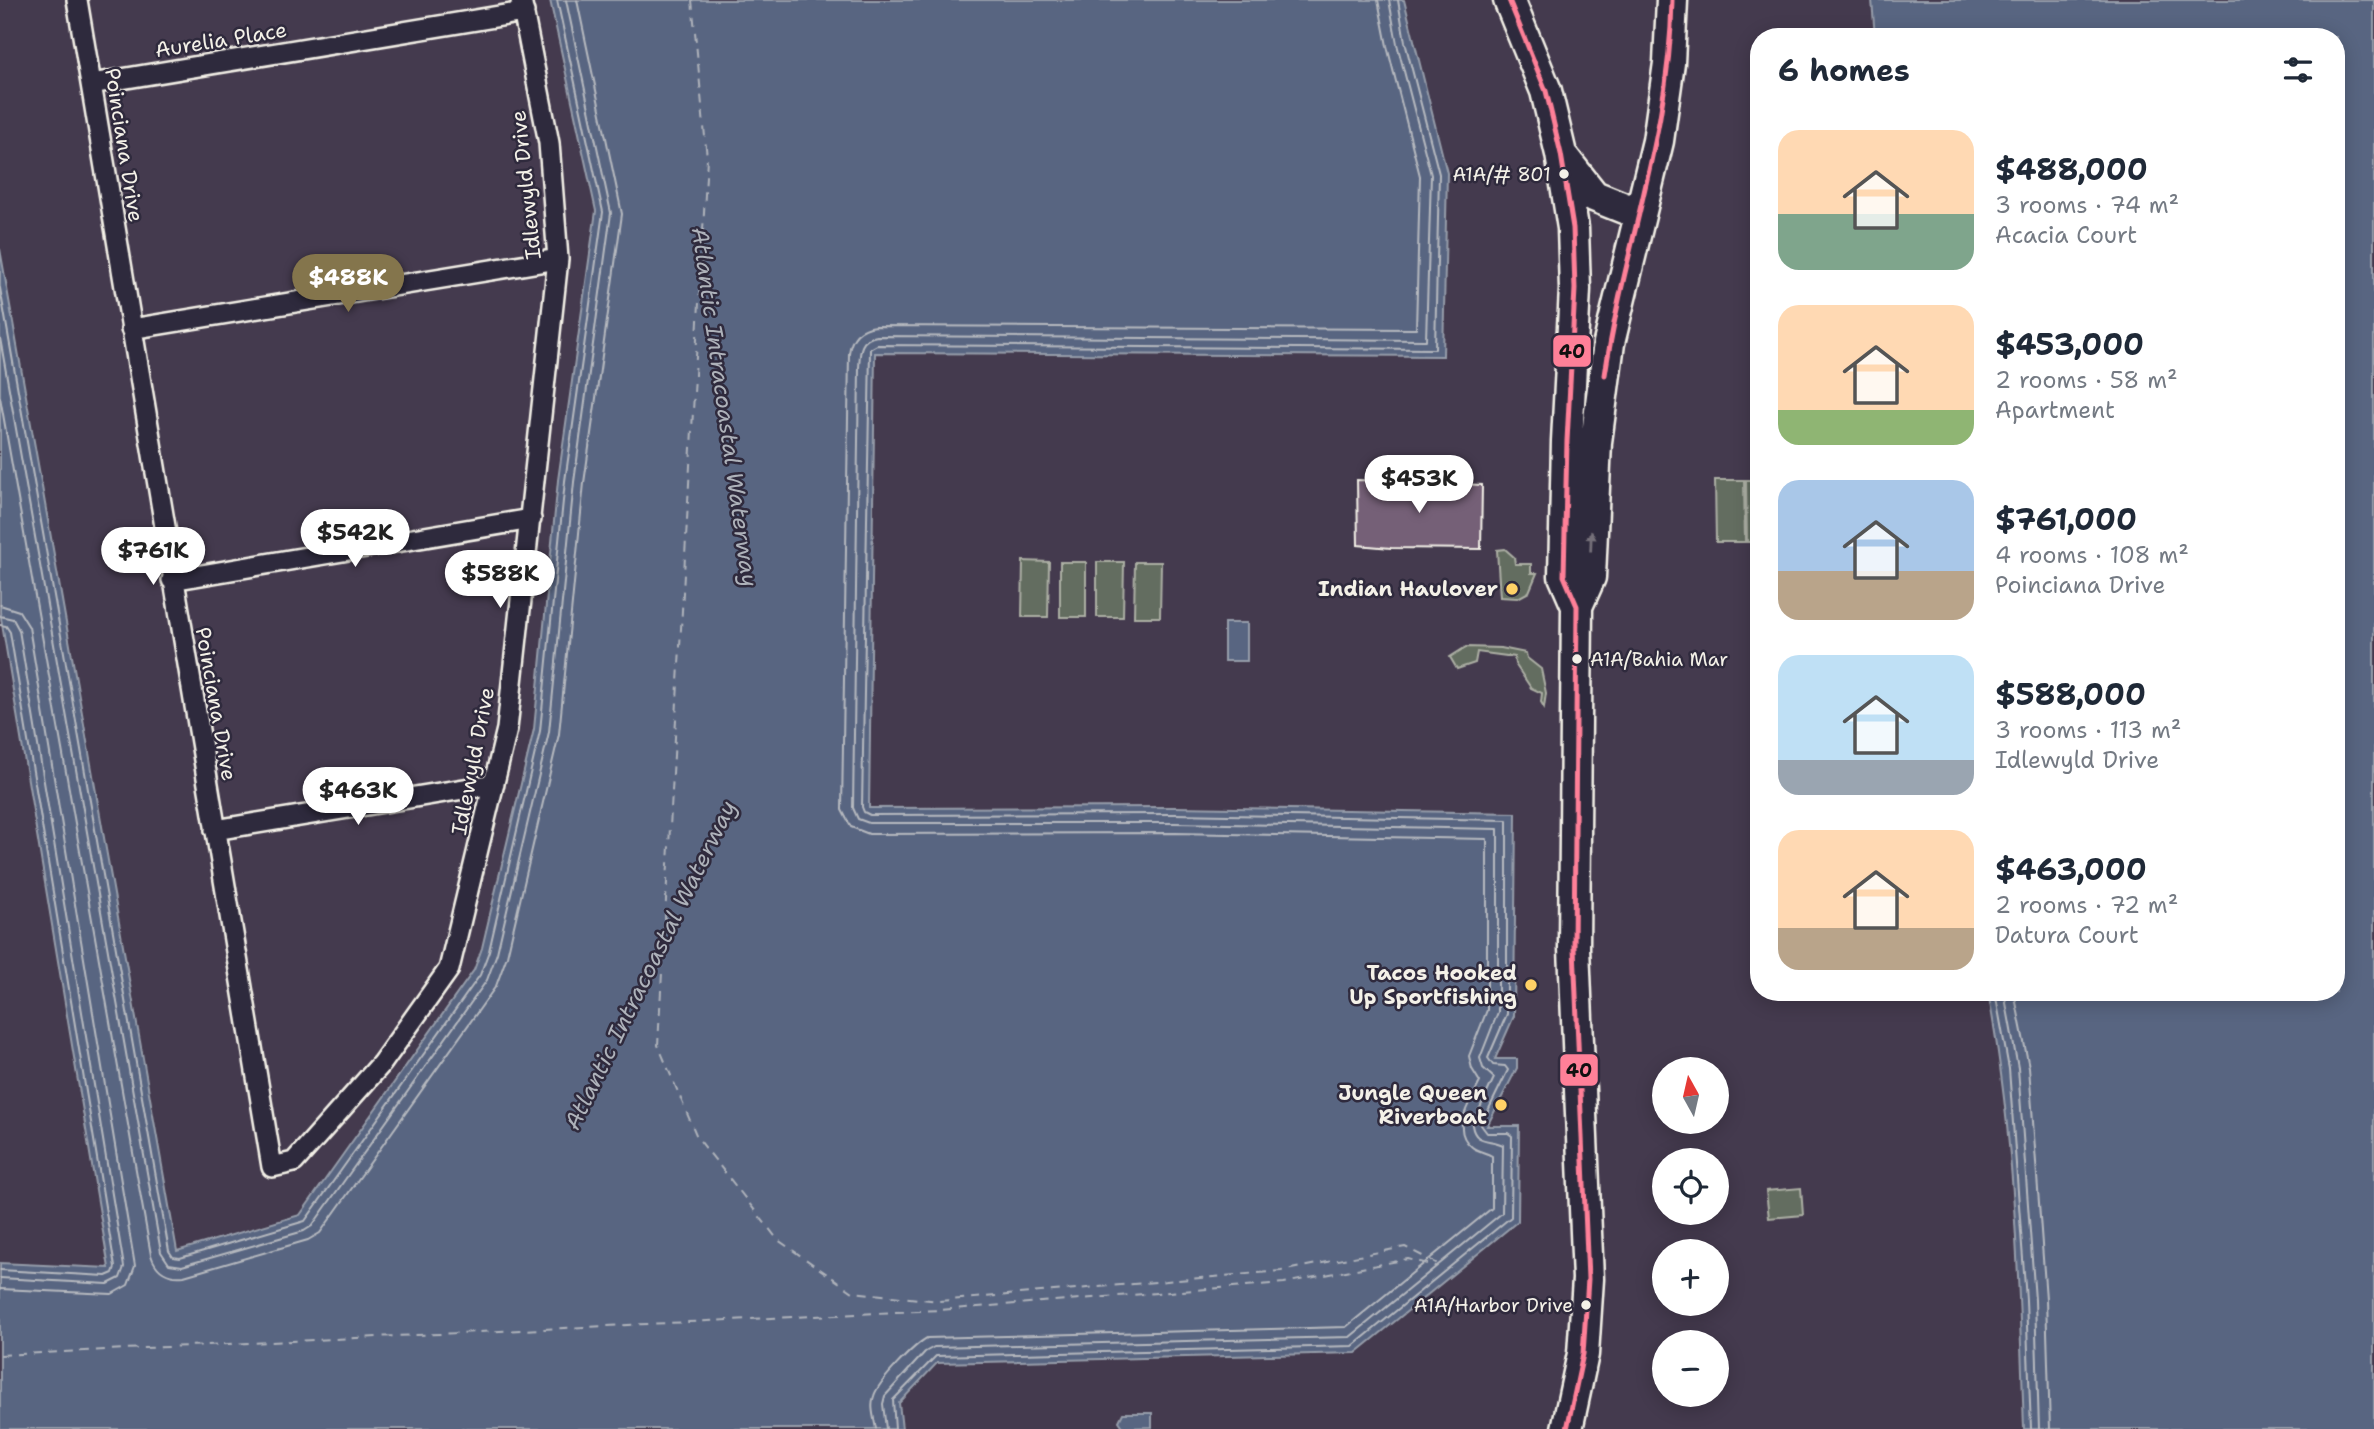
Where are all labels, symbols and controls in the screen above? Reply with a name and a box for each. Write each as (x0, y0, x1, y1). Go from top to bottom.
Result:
street label: Aurelia Place (153, 16, 289, 64)
text: 6 homes (1778, 50, 1910, 91)
icon: filters (2279, 51, 2317, 89)
street label: Poinciana Drive (98, 66, 150, 224)
street label: Idlewyld Drive (504, 109, 548, 261)
text: $488,000 (1995, 149, 2148, 190)
icon: home (1834, 158, 1918, 242)
place label: A1A/# 801 (1452, 162, 1551, 187)
marker: A1A/# 801 (1557, 167, 1571, 181)
text: 3 rooms · 74 m² (1995, 190, 2179, 220)
text: Acacia Court (1995, 220, 2137, 250)
water label: Atlantic Intracoastal Waterway (685, 225, 765, 589)
pin: $488K (299, 254, 397, 314)
text: $488K (308, 262, 388, 292)
text: $453,000 (1995, 324, 2144, 365)
icon: home (1834, 333, 1918, 417)
line badge: 40 (1552, 334, 1592, 368)
text: 40 (1559, 339, 1585, 364)
text: 2 rooms · 58 m² (1995, 365, 2178, 395)
text: Apartment (1995, 395, 2115, 425)
pin: $453K (1370, 456, 1468, 515)
text: $453K (1381, 463, 1457, 493)
text: $761,000 (1995, 499, 2137, 540)
icon: home (1834, 508, 1918, 592)
pin: $542K (306, 510, 404, 569)
text: $542K (317, 517, 393, 547)
pin: $761K (104, 528, 202, 587)
one-way arrow (1586, 529, 1597, 551)
text: $761K (117, 535, 189, 565)
text: 4 rooms · 108 m² (1995, 540, 2189, 570)
pin: $588K (451, 550, 549, 610)
text: $588K (461, 558, 539, 588)
text: Poinciana Drive (1995, 570, 2165, 600)
place label: Indian Haulover (1318, 575, 1498, 603)
marker: Indian Haulover (1504, 581, 1520, 597)
street label: Poinciana Drive (189, 625, 243, 783)
place label: A1A/Bahia Mar (1590, 647, 1728, 672)
marker: A1A/Bahia Mar (1570, 652, 1584, 666)
text: $588,000 (1995, 674, 2146, 715)
icon: home (1834, 683, 1918, 767)
street label: Idlewyld Drive (445, 685, 501, 837)
text: 3 rooms · 113 m² (1995, 715, 2181, 745)
text: Idlewyld Drive (1995, 745, 2159, 775)
pin: $463K (309, 768, 407, 827)
text: $463K (319, 775, 397, 805)
water label: Atlantic Intracoastal Waterway (557, 795, 743, 1135)
text: $463,000 (1995, 849, 2147, 890)
icon: home (1834, 858, 1918, 942)
text: 2 rooms · 72 m² (1995, 890, 2178, 920)
text: Datura Court (1995, 920, 2139, 950)
place label: Tacos Hooked Up Sportfishing (1349, 959, 1517, 1011)
marker: Tacos Hooked Up Sportfishing (1523, 977, 1539, 993)
line badge: 40 (1559, 1053, 1599, 1087)
north arrow (1652, 1057, 1729, 1134)
map controls (1652, 1057, 1729, 1407)
text: 40 (1566, 1058, 1592, 1083)
place label: Jungle Queen Riverboat (1338, 1079, 1487, 1131)
marker: Jungle Queen Riverboat (1493, 1097, 1509, 1113)
button: locate (1652, 1148, 1729, 1225)
button: + (1652, 1239, 1729, 1316)
place label: A1A/Harbor Drive (1414, 1293, 1573, 1318)
marker: A1A/Harbor Drive (1579, 1298, 1593, 1312)
button: − (1652, 1330, 1729, 1407)

